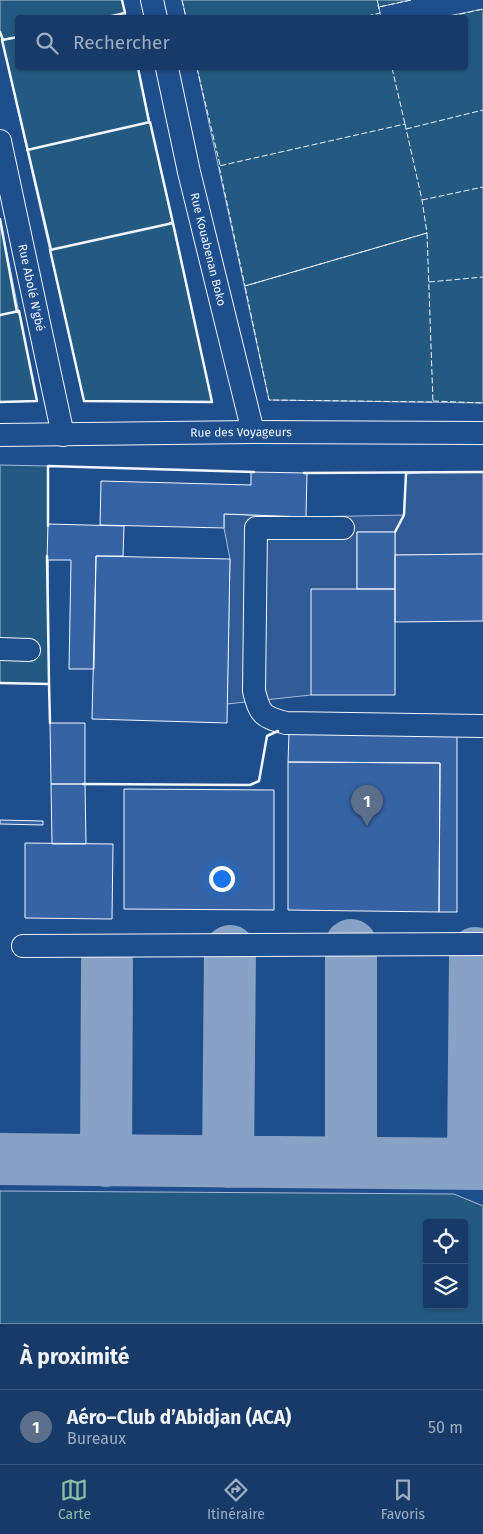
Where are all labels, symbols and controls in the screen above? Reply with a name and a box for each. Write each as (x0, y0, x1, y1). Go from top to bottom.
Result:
search box (15, 15, 468, 70)
icon: search (33, 29, 61, 57)
text: Rechercher (73, 31, 170, 54)
street label: Rue Kouabenan Boko (187, 191, 229, 308)
street label: Rue Abolé N'gbé (15, 243, 48, 333)
street label: Rue des Voyageurs (190, 425, 292, 440)
pin: 1 (351, 785, 383, 826)
your location (209, 866, 235, 892)
map controls (423, 1219, 468, 1309)
button: locate (423, 1219, 468, 1264)
button: layers (423, 1264, 468, 1309)
text: À proximité (20, 1344, 129, 1370)
text: Aéro–Club d’Abidjan (ACA) (67, 1406, 291, 1429)
text: 1 (32, 1418, 40, 1437)
text: 50 m (428, 1418, 463, 1437)
text: Bureaux (67, 1429, 126, 1448)
tab: Carte (58, 1476, 91, 1523)
tab: Itinéraire (207, 1476, 265, 1523)
tab: Favoris (381, 1476, 425, 1523)

